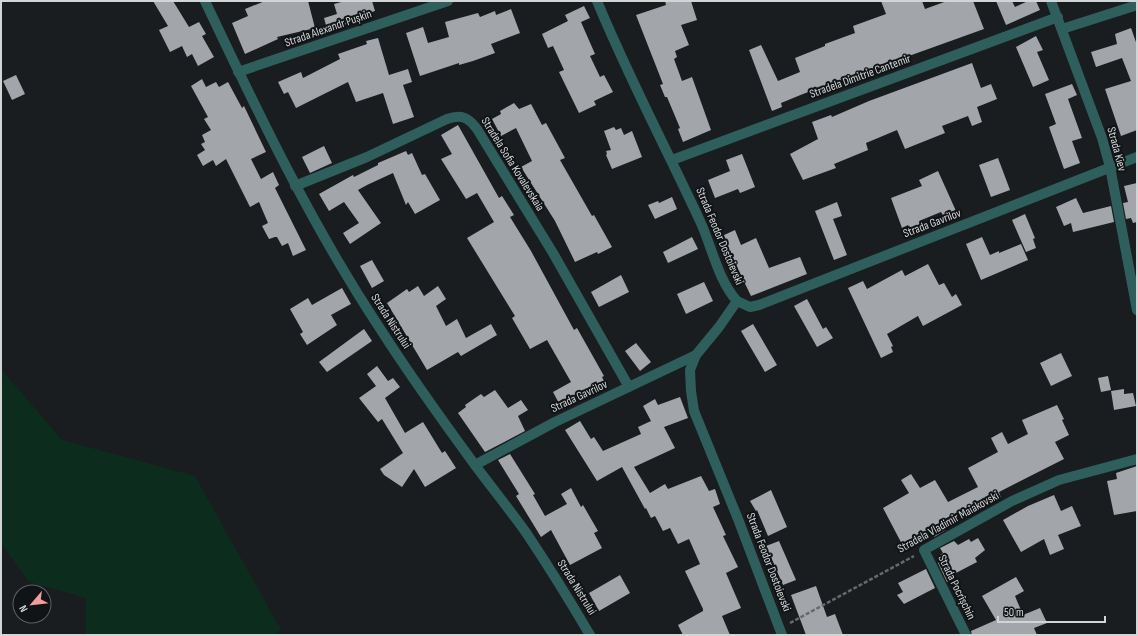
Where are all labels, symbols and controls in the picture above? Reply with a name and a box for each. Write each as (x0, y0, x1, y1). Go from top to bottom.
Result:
street label: Strada Alexandr Pușkin (283, 7, 374, 50)
street label: Stradela Dimitrie Cantemir (808, 51, 913, 102)
street label: Stradela Sofia Kovalevskaia (478, 114, 548, 214)
street label: Strada Kiev (1103, 125, 1130, 173)
street label: Strada Feodor Dostoievski (692, 185, 747, 287)
street label: Strada Gavrilov (901, 205, 964, 241)
street label: Strada Nistrului (367, 291, 414, 352)
street label: Strada Gavrilov (549, 377, 610, 416)
street label: Stradela Vladimir Maiakovski (895, 488, 1002, 557)
street label: Strada Feodor Dostoievski (743, 511, 794, 614)
street label: Strada Pocrîșchin (934, 552, 979, 622)
street label: Strada Nistrului (554, 557, 599, 618)
north arrow (12, 584, 52, 624)
scale bar (998, 598, 1105, 624)
text: N (16, 603, 31, 614)
text: 50 m (1004, 605, 1024, 620)

